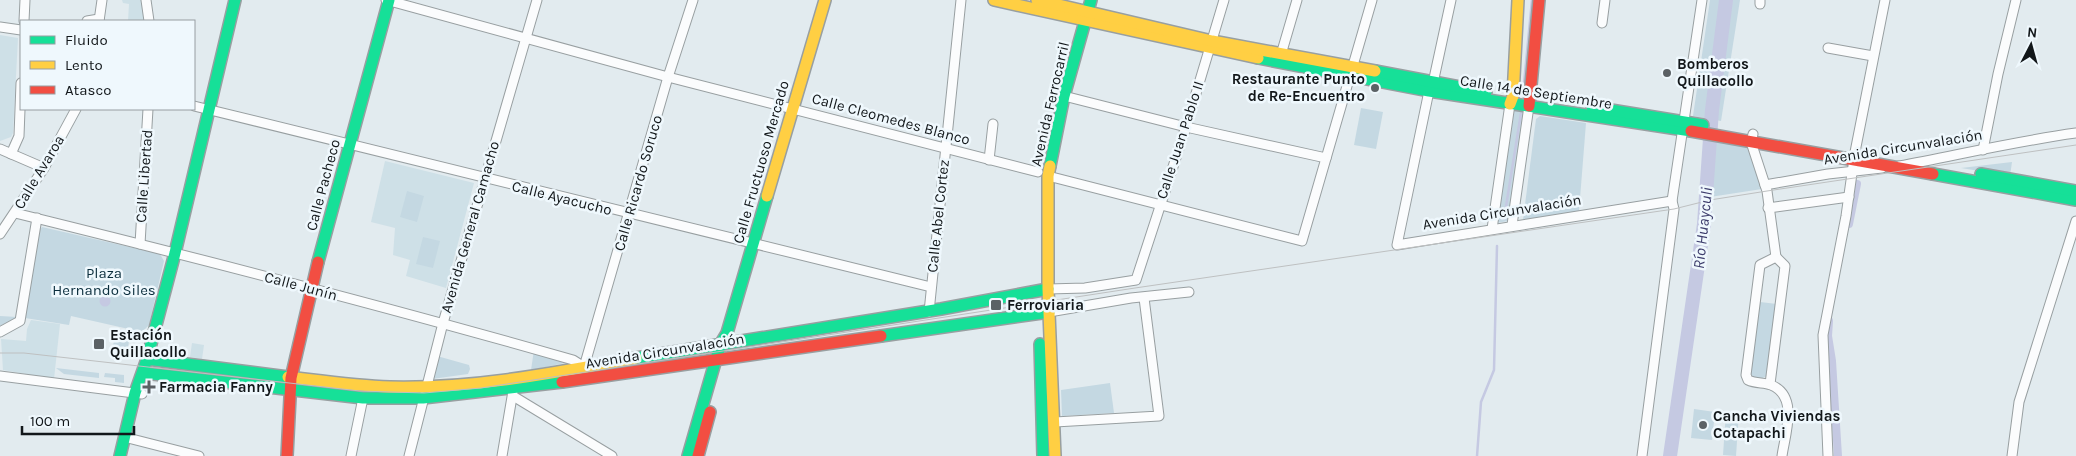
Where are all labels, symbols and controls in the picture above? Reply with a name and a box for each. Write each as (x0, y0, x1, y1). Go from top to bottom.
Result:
legend (20, 20, 195, 110)
north arrow (2006, 20, 2056, 70)
text: N (2026, 24, 2038, 42)
text: Fluido (65, 31, 108, 49)
street label: Avenida Ferrocarril (1027, 40, 1073, 168)
place label: Bomberos Quillacollo (1677, 55, 1754, 90)
text: Lento (65, 56, 103, 74)
marker: Bomberos Quillacollo (1661, 67, 1673, 79)
place label: Restaurante Punto de Re-Encuentro (1232, 70, 1365, 105)
street label: Calle 14 de Septiembre (1459, 71, 1613, 113)
street label: Calle Fructuoso Mercado (729, 78, 793, 246)
street label: Calle Juan Pablo II (1152, 79, 1208, 201)
text: Atasco (65, 81, 111, 99)
marker: Restaurante Punto de Re-Encuentro (1369, 82, 1381, 94)
street label: Calle Cleomedes Blanco (810, 89, 972, 149)
street label: Calle Ricardo Soruco (610, 113, 666, 253)
street label: Avenida Circunvalación (1822, 126, 1984, 168)
street label: Calle Libertad (132, 129, 156, 223)
street label: Calle Avaroa (10, 132, 68, 212)
street label: Calle Pacheco (302, 137, 344, 233)
street label: Avenida General Camacho (437, 139, 503, 315)
street label: Calle Abel Cortez (923, 159, 953, 273)
street label: Calle Ayacucho (510, 177, 614, 219)
water label: Río Huayculi (1689, 186, 1716, 270)
street label: Avenida Circunvalación (1421, 191, 1583, 233)
park label: Plaza Hernando Siles (52, 264, 156, 299)
street label: Calle Junín (263, 268, 339, 304)
place label: Ferroviaria (1007, 296, 1084, 314)
marker: Ferroviaria (989, 298, 1003, 312)
place label: Estación Quillacollo (110, 326, 187, 361)
street label: Avenida Circunvalación (584, 330, 746, 372)
marker: Estación Quillacollo (92, 337, 106, 351)
place label: Farmacia Fanny (159, 378, 273, 396)
marker: Farmacia Fanny (143, 381, 155, 393)
scale bar (22, 404, 135, 436)
place label: Cancha Viviendas Cotapachi (1713, 407, 1840, 442)
text: 100 m (30, 412, 70, 430)
marker: Cancha Viviendas Cotapachi (1697, 419, 1709, 431)

